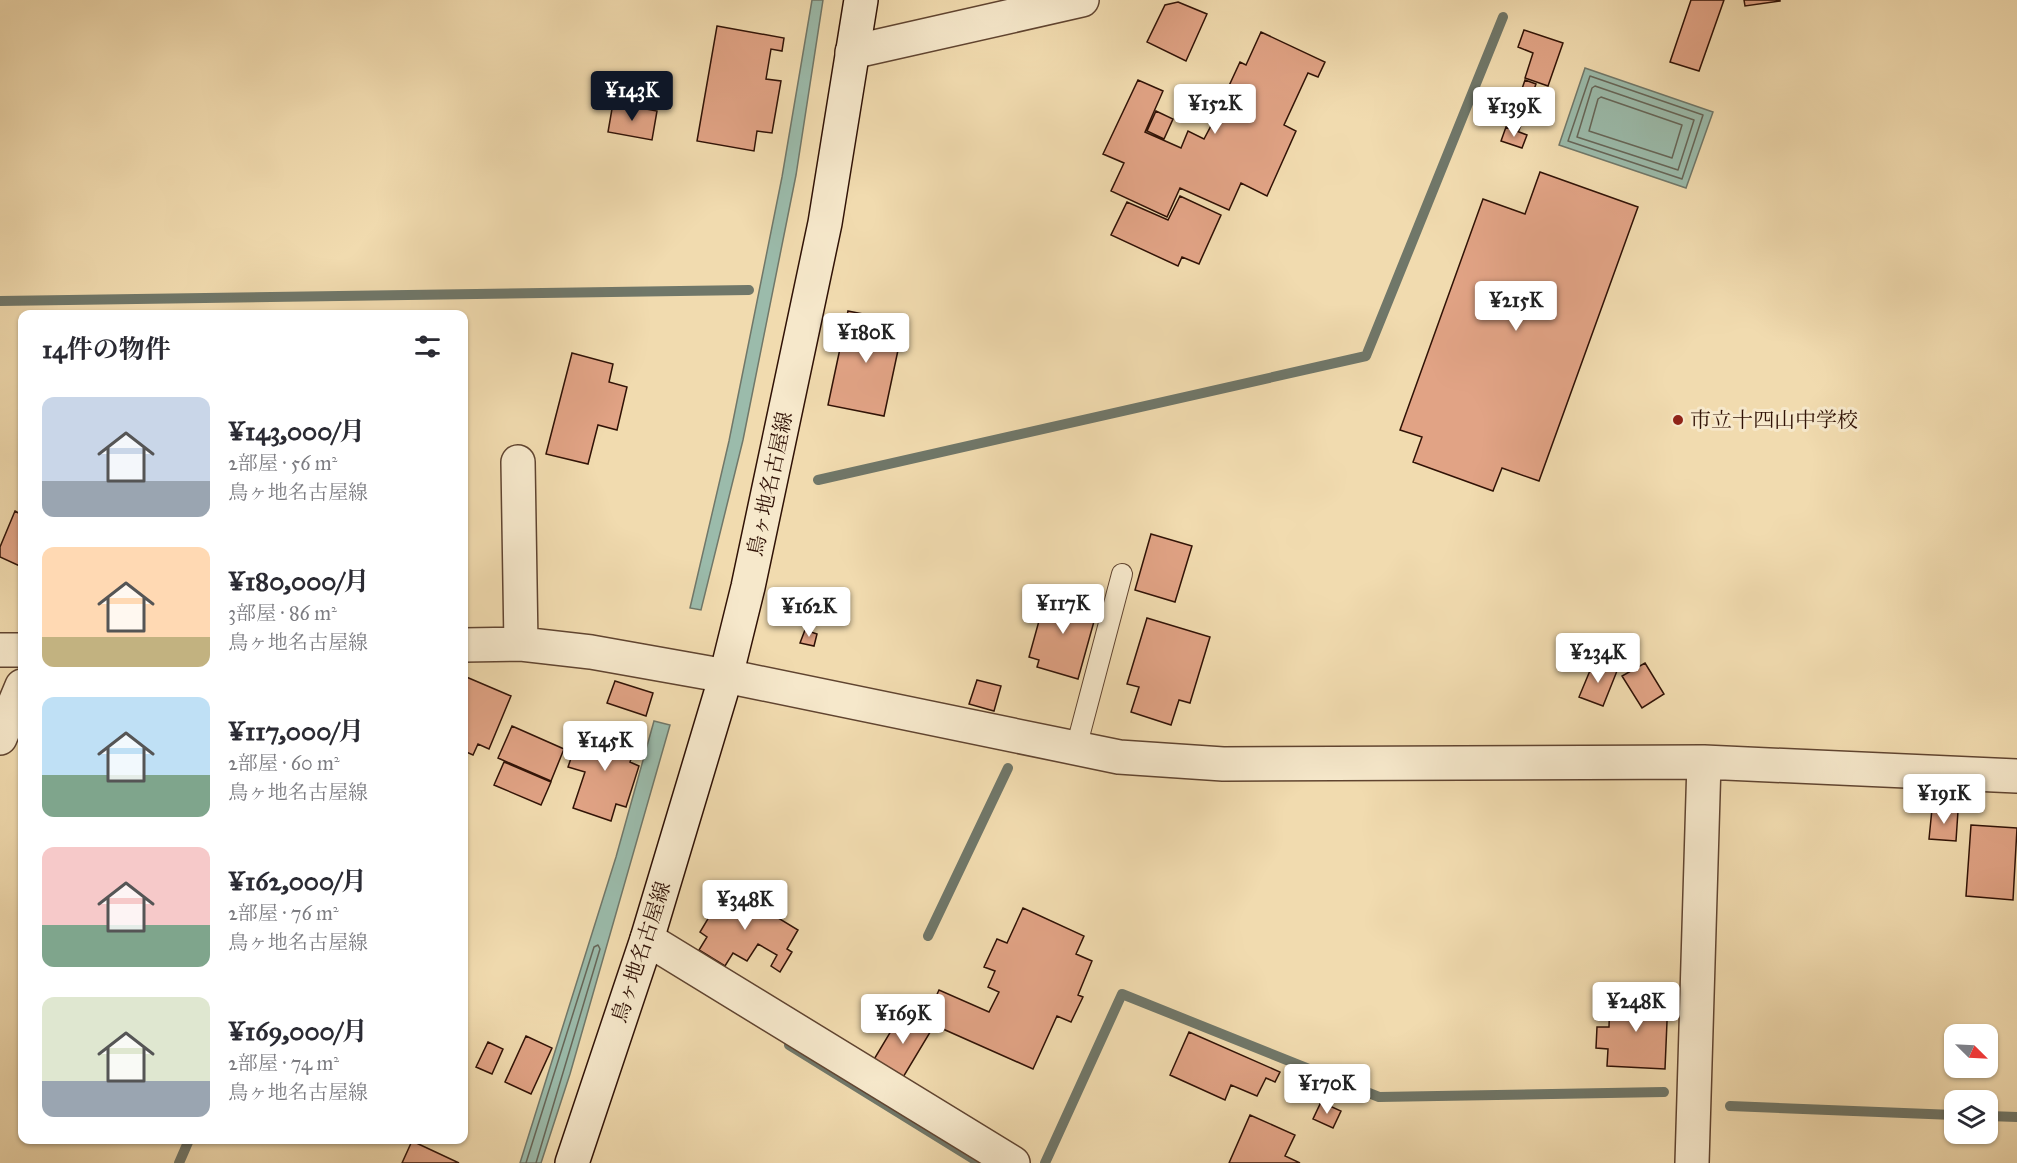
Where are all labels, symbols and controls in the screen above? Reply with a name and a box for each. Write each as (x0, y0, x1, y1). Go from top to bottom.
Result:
pin: ¥143K (590, 71, 674, 122)
text: ¥143K (605, 78, 659, 102)
pin: ¥152K (1173, 84, 1257, 135)
pin: ¥139K (1472, 87, 1556, 138)
text: ¥152K (1188, 91, 1242, 115)
text: ¥139K (1487, 94, 1541, 118)
pin: ¥215K (1474, 281, 1558, 332)
text: ¥215K (1489, 288, 1543, 312)
pin: ¥180K (824, 313, 908, 364)
text: ¥180K (837, 320, 895, 344)
icon: filters (411, 330, 444, 363)
text: 14件の物件 (42, 333, 171, 365)
place label: 市立十四山中学校 (1690, 407, 1858, 433)
street label: 鳥ヶ地名古屋線 (742, 409, 798, 559)
marker: 市立十四山中学校 (1671, 413, 1685, 427)
text: ¥143,000/月 (228, 415, 365, 447)
icon: home (90, 421, 162, 493)
text: 2部屋 · 56 m² (228, 451, 337, 475)
text: 鳥ヶ地名古屋線 (228, 480, 368, 504)
text: ¥180,000/月 (228, 565, 369, 597)
icon: home (90, 571, 162, 643)
pin: ¥117K (1021, 584, 1105, 635)
pin: ¥162K (767, 587, 851, 638)
text: ¥117K (1036, 591, 1090, 615)
text: ¥162K (781, 594, 837, 618)
text: 3部屋 · 86 m² (228, 601, 337, 625)
text: 鳥ヶ地名古屋線 (228, 630, 368, 654)
pin: ¥234K (1556, 633, 1640, 684)
text: ¥234K (1570, 640, 1626, 664)
text: ¥117,000/月 (228, 715, 364, 747)
icon: home (90, 721, 162, 793)
pin: ¥145K (563, 721, 647, 772)
text: ¥145K (577, 728, 633, 752)
text: 2部屋 · 60 m² (228, 751, 340, 775)
pin: ¥191K (1902, 774, 1986, 825)
text: 鳥ヶ地名古屋線 (228, 780, 368, 804)
text: ¥191K (1917, 781, 1971, 805)
text: ¥162,000/月 (228, 865, 367, 897)
icon: home (90, 871, 162, 943)
street label: 鳥ヶ地名古屋線 (606, 878, 676, 1026)
pin: ¥348K (703, 880, 787, 931)
text: ¥348K (716, 887, 774, 911)
text: 2部屋 · 76 m² (228, 901, 339, 925)
text: 鳥ヶ地名古屋線 (228, 930, 368, 954)
pin: ¥248K (1594, 982, 1678, 1033)
text: ¥248K (1607, 989, 1665, 1013)
pin: ¥169K (861, 994, 945, 1045)
text: ¥169K (875, 1001, 931, 1025)
text: ¥169,000/月 (228, 1015, 368, 1047)
icon: home (90, 1021, 162, 1093)
north arrow (1944, 1024, 1998, 1078)
map controls (1944, 1024, 1998, 1144)
text: 2部屋 · 74 m² (228, 1051, 339, 1075)
pin: ¥170K (1285, 1064, 1369, 1115)
text: ¥170K (1298, 1071, 1356, 1095)
text: 鳥ヶ地名古屋線 (228, 1080, 368, 1104)
button: layers (1944, 1090, 1998, 1144)

